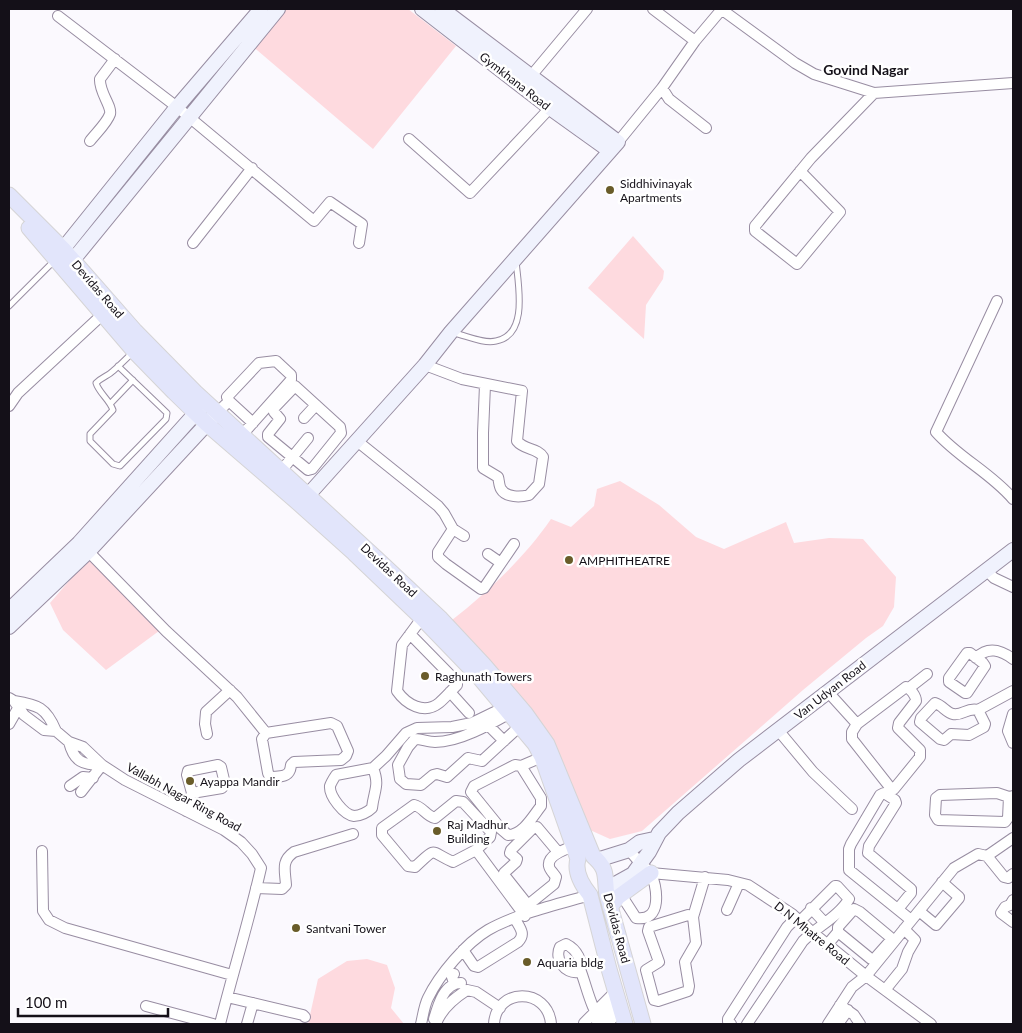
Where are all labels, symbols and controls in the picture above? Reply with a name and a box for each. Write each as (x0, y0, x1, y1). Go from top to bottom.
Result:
street label: Gymkhana Road (477, 49, 553, 113)
district label: Govind Nagar (823, 61, 910, 78)
place label: Siddhivinayak Apartments (620, 176, 693, 205)
marker: Siddhivinayak Apartments (604, 184, 616, 196)
street label: Devidas Road (69, 257, 127, 321)
street label: Devidas Road (358, 540, 420, 600)
place label: AMPHITHEATRE (579, 553, 670, 568)
marker: AMPHITHEATRE (563, 554, 575, 566)
street label: Van Udyan Road (791, 657, 869, 723)
place label: Raghunath Towers (435, 669, 532, 684)
marker: Raghunath Towers (419, 670, 431, 682)
street label: Vallabh Nagar Ring Road (124, 759, 244, 835)
place label: Ayappa Mandir (200, 774, 280, 789)
marker: Ayappa Mandir (184, 775, 196, 787)
place label: Raj Madhur Building (447, 817, 508, 846)
marker: Raj Madhur Building (431, 825, 443, 837)
street label: Devidas Road (600, 891, 634, 965)
street label: D N Mhatre Road (771, 898, 853, 968)
place label: Santvani Tower (306, 921, 387, 936)
marker: Santvani Tower (290, 922, 302, 934)
place label: Aquaria bldg (537, 955, 603, 970)
marker: Aquaria bldg (521, 956, 533, 968)
scale bar (18, 986, 168, 1018)
text: 100 m (25, 993, 67, 1011)

